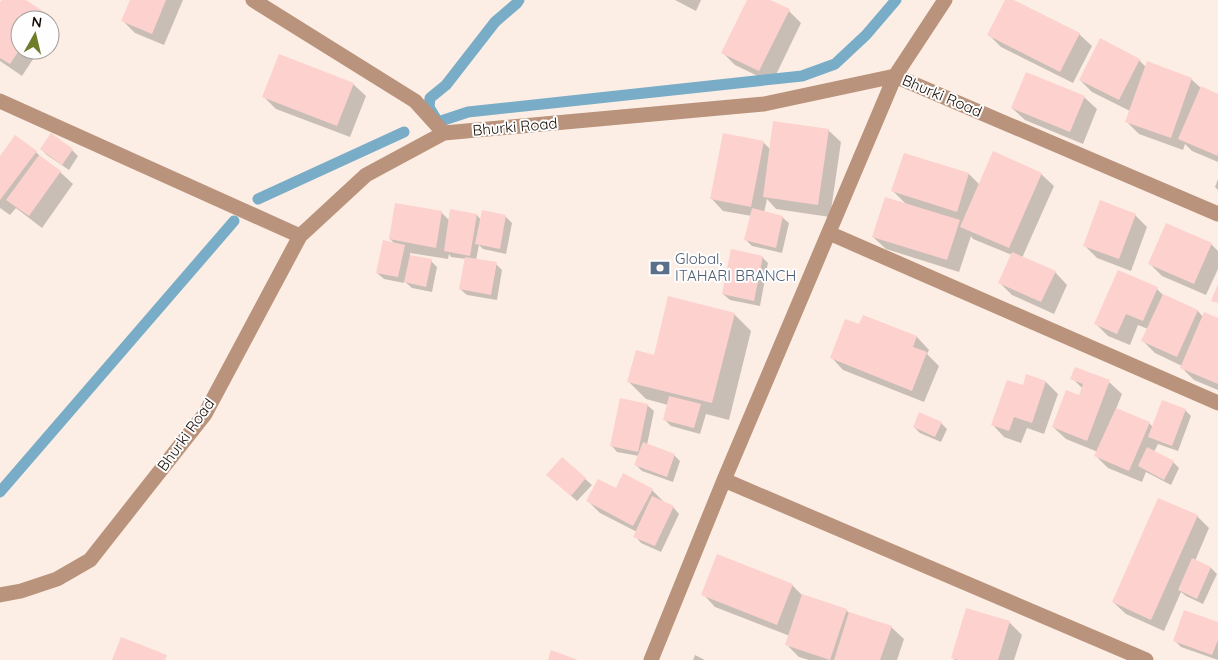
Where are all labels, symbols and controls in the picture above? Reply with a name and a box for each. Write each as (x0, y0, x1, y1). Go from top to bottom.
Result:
north arrow (10, 10, 60, 60)
text: N (30, 12, 43, 32)
street label: Bhurki Road (899, 70, 985, 121)
street label: Bhurki Road (472, 113, 558, 140)
place label: Global, ITAHARI BRANCH (675, 249, 796, 285)
bank icon: Global, ITAHARI BRANCH (649, 257, 671, 279)
street label: Bhurki Road (153, 395, 218, 475)

